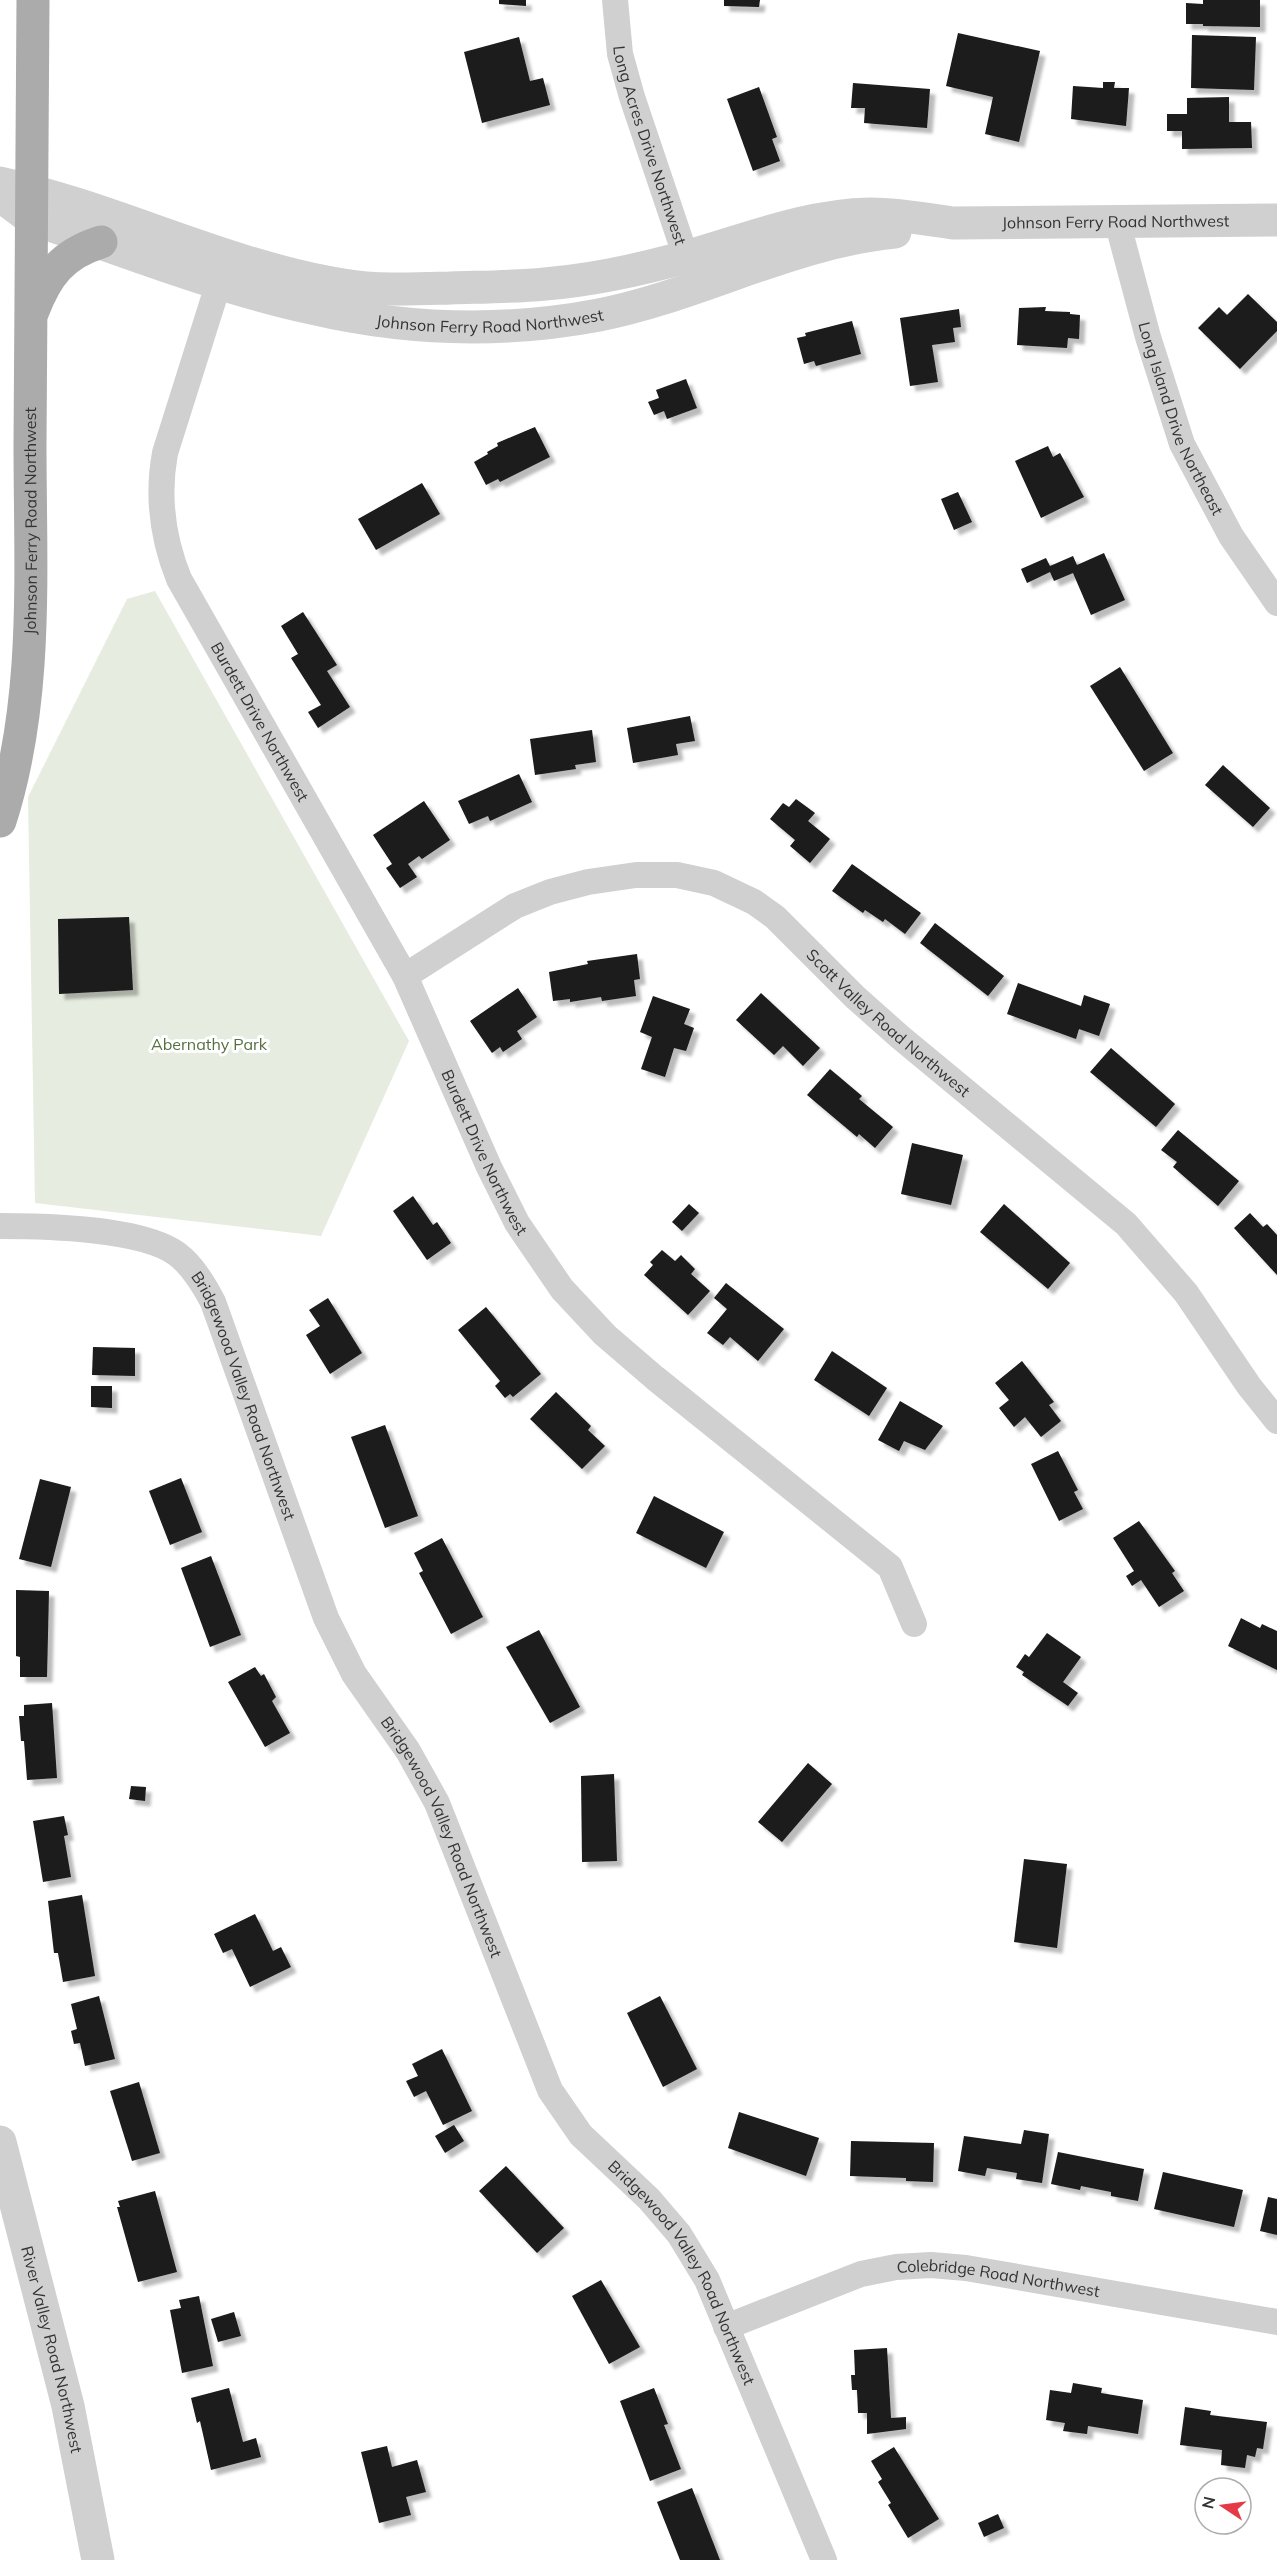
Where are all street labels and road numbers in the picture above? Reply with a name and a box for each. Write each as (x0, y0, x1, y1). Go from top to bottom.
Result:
street label: Long Acres Drive Northwest (609, 45, 691, 248)
street label: Johnson Ferry Road Northwest (1002, 210, 1230, 233)
street label: Johnson Ferry Road Northwest (375, 304, 605, 337)
street label: Long Island Drive Northeast (1134, 320, 1228, 519)
street label: Johnson Ferry Road Northwest (20, 407, 41, 635)
street label: Burdett Drive Northwest (207, 638, 314, 805)
street label: Scott Valley Road Northwest (803, 945, 975, 1101)
street label: Burdett Drive Northwest (437, 1066, 532, 1239)
street label: Bridgewood Valley Road Northwest (187, 1267, 300, 1523)
street label: Bridgewood Valley Road Northwest (377, 1712, 507, 1960)
street label: Bridgewood Valley Road Northwest (604, 2156, 760, 2388)
street label: River Valley Road Northwest (17, 2244, 87, 2455)
street label: Colebridge Road Northwest (896, 2255, 1102, 2301)

